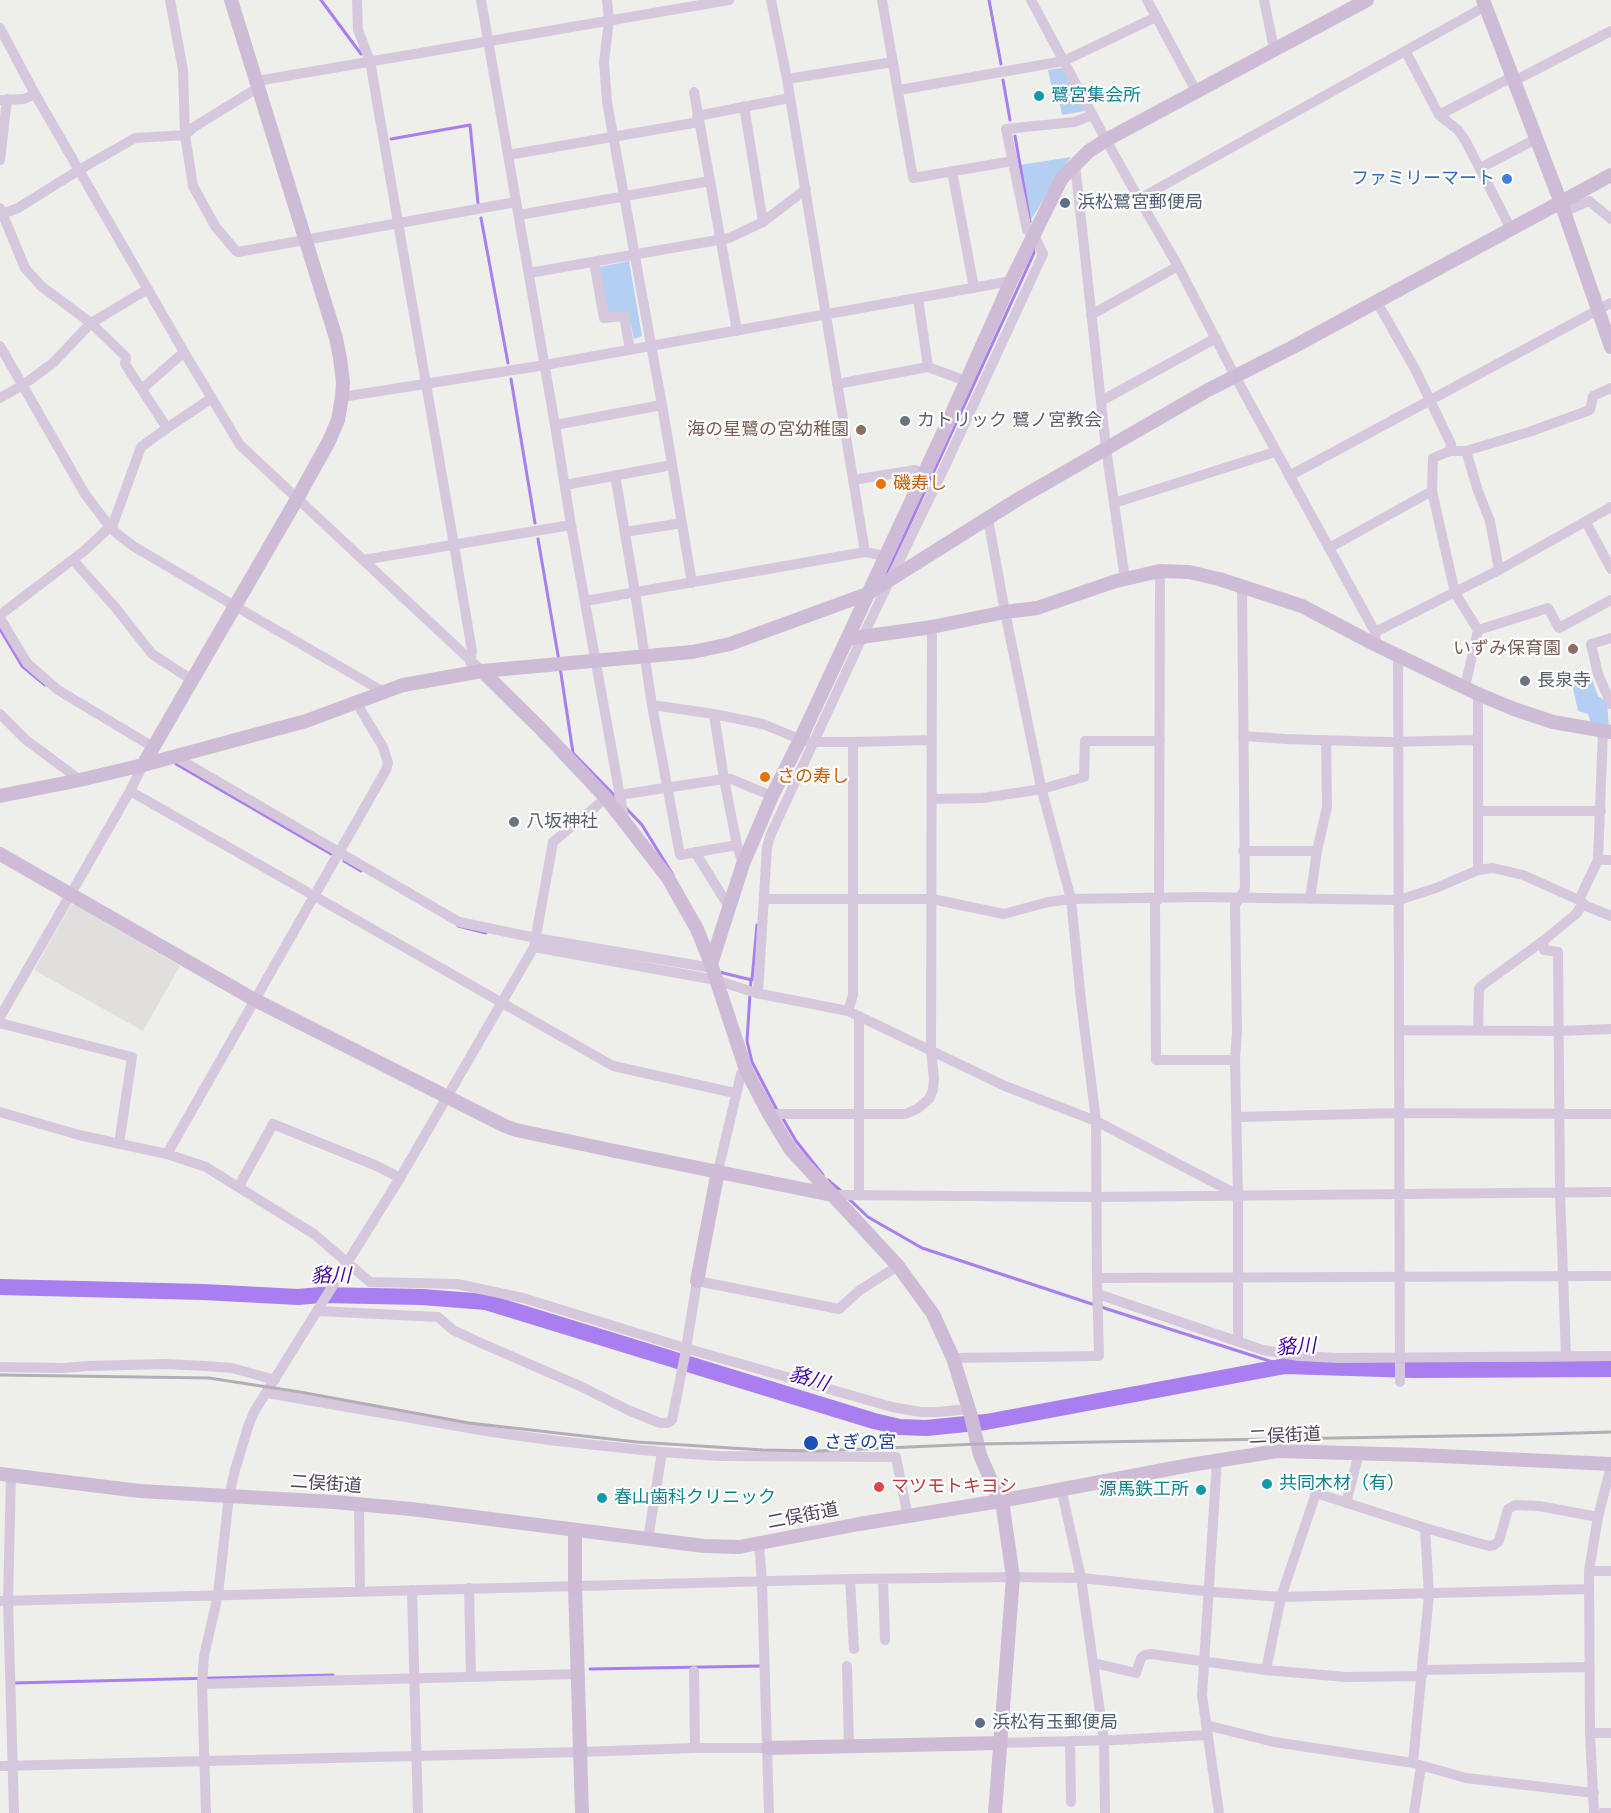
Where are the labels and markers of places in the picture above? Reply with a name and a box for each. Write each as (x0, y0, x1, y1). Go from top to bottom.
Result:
place label: 鷺宮集会所 (1051, 85, 1141, 107)
marker: 鷺宮集会所 (1032, 89, 1046, 103)
place label: ファミリーマート (1351, 168, 1495, 190)
marker: ファミリーマート (1500, 172, 1514, 186)
place label: 浜松鷺宮郵便局 (1077, 192, 1203, 214)
marker: 浜松鷺宮郵便局 (1058, 196, 1072, 210)
place label: カトリック 鷺ノ宮教会 (917, 410, 1102, 432)
marker: カトリック 鷺ノ宮教会 (898, 414, 912, 428)
place label: 海の星鷺の宮幼稚園 (687, 419, 849, 441)
marker: 海の星鷺の宮幼稚園 (854, 423, 868, 437)
place label: 磯寿し (893, 473, 947, 495)
marker: 磯寿し (874, 477, 888, 491)
place label: いずみ保育園 (1453, 638, 1561, 660)
marker: いずみ保育園 (1566, 642, 1580, 656)
place label: 長泉寺 (1537, 670, 1591, 692)
marker: 長泉寺 (1518, 674, 1532, 688)
place label: さの寿し (777, 766, 849, 788)
marker: さの寿し (758, 770, 772, 784)
place label: 八坂神社 (526, 811, 598, 833)
marker: 八坂神社 (507, 815, 521, 829)
place label: さぎの宮 (824, 1432, 896, 1454)
marker: さぎの宮 (802, 1434, 820, 1452)
place label: 共同木材（有） (1279, 1473, 1405, 1495)
place label: マツモトキヨシ (891, 1476, 1017, 1498)
marker: 共同木材（有） (1260, 1477, 1274, 1491)
place label: 源馬鉄工所 (1099, 1479, 1189, 1501)
marker: マツモトキヨシ (872, 1480, 886, 1494)
marker: 源馬鉄工所 (1194, 1483, 1208, 1497)
place label: 春山歯科クリニック (614, 1487, 776, 1509)
marker: 春山歯科クリニック (595, 1491, 609, 1505)
place label: 浜松有玉郵便局 (992, 1712, 1118, 1734)
marker: 浜松有玉郵便局 (973, 1716, 987, 1730)

